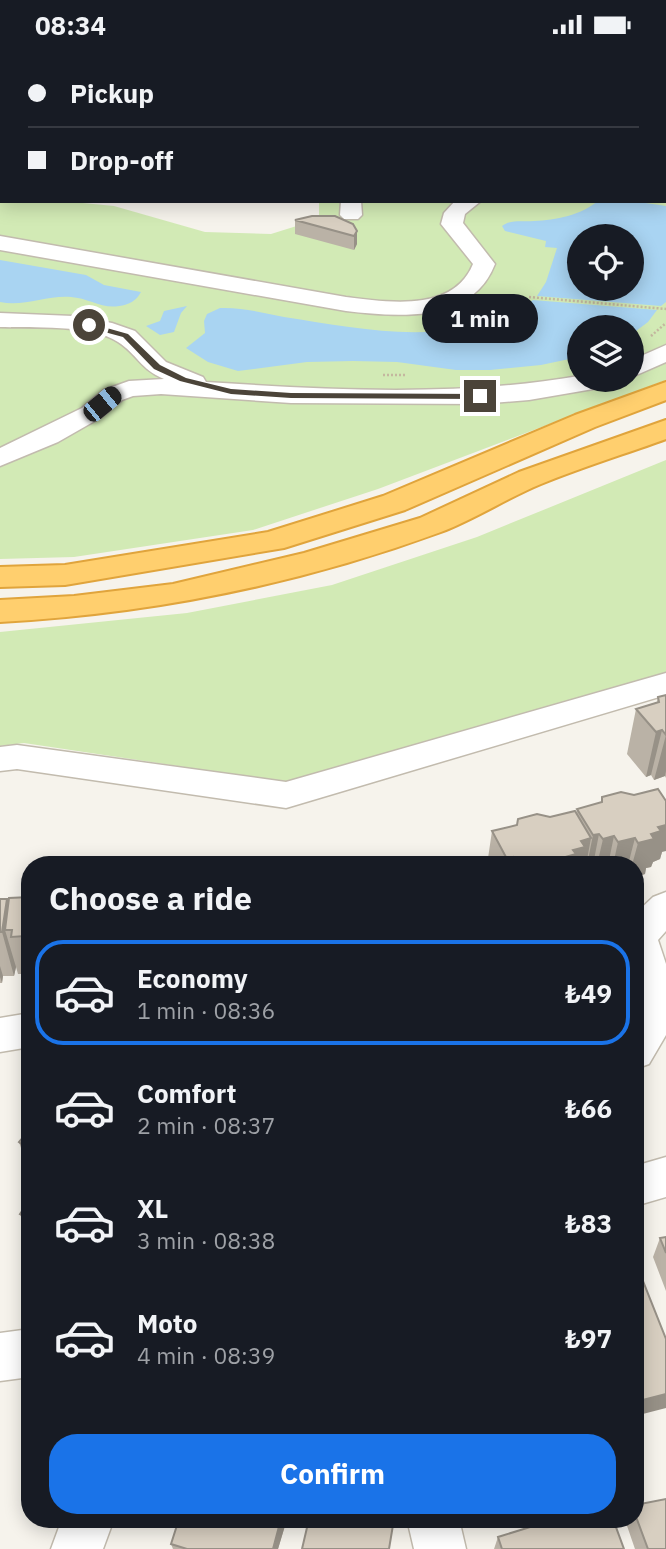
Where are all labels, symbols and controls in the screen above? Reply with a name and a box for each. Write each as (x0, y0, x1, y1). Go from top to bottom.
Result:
text: 08:34 (35, 8, 106, 42)
text: Pickup (70, 76, 154, 110)
text: Drop-off (70, 143, 173, 177)
map controls (567, 224, 644, 392)
button: locate (567, 224, 644, 301)
callout: 1 min (422, 295, 538, 343)
text: 1 min (450, 303, 510, 333)
route start (73, 309, 105, 341)
button: layers (567, 315, 644, 392)
route end (464, 380, 496, 412)
car (80, 383, 125, 425)
text: Choose a ride (49, 877, 252, 919)
icon: car (53, 961, 116, 1024)
text: Economy (137, 961, 248, 995)
text: ₺49 (565, 976, 612, 1010)
text: 1 min · 08:36 (137, 995, 275, 1025)
icon: car (53, 1076, 116, 1139)
text: Comfort (137, 1076, 236, 1110)
text: ₺66 (565, 1091, 612, 1125)
text: 2 min · 08:37 (137, 1110, 275, 1140)
icon: car (53, 1191, 116, 1254)
text: XL (137, 1191, 168, 1225)
text: ₺83 (565, 1206, 612, 1240)
text: 3 min · 08:38 (137, 1225, 275, 1255)
icon: car (53, 1306, 116, 1369)
text: Moto (137, 1306, 197, 1340)
text: ₺97 (565, 1321, 612, 1355)
text: 4 min · 08:39 (137, 1340, 275, 1370)
button: Confirm (49, 1434, 616, 1514)

